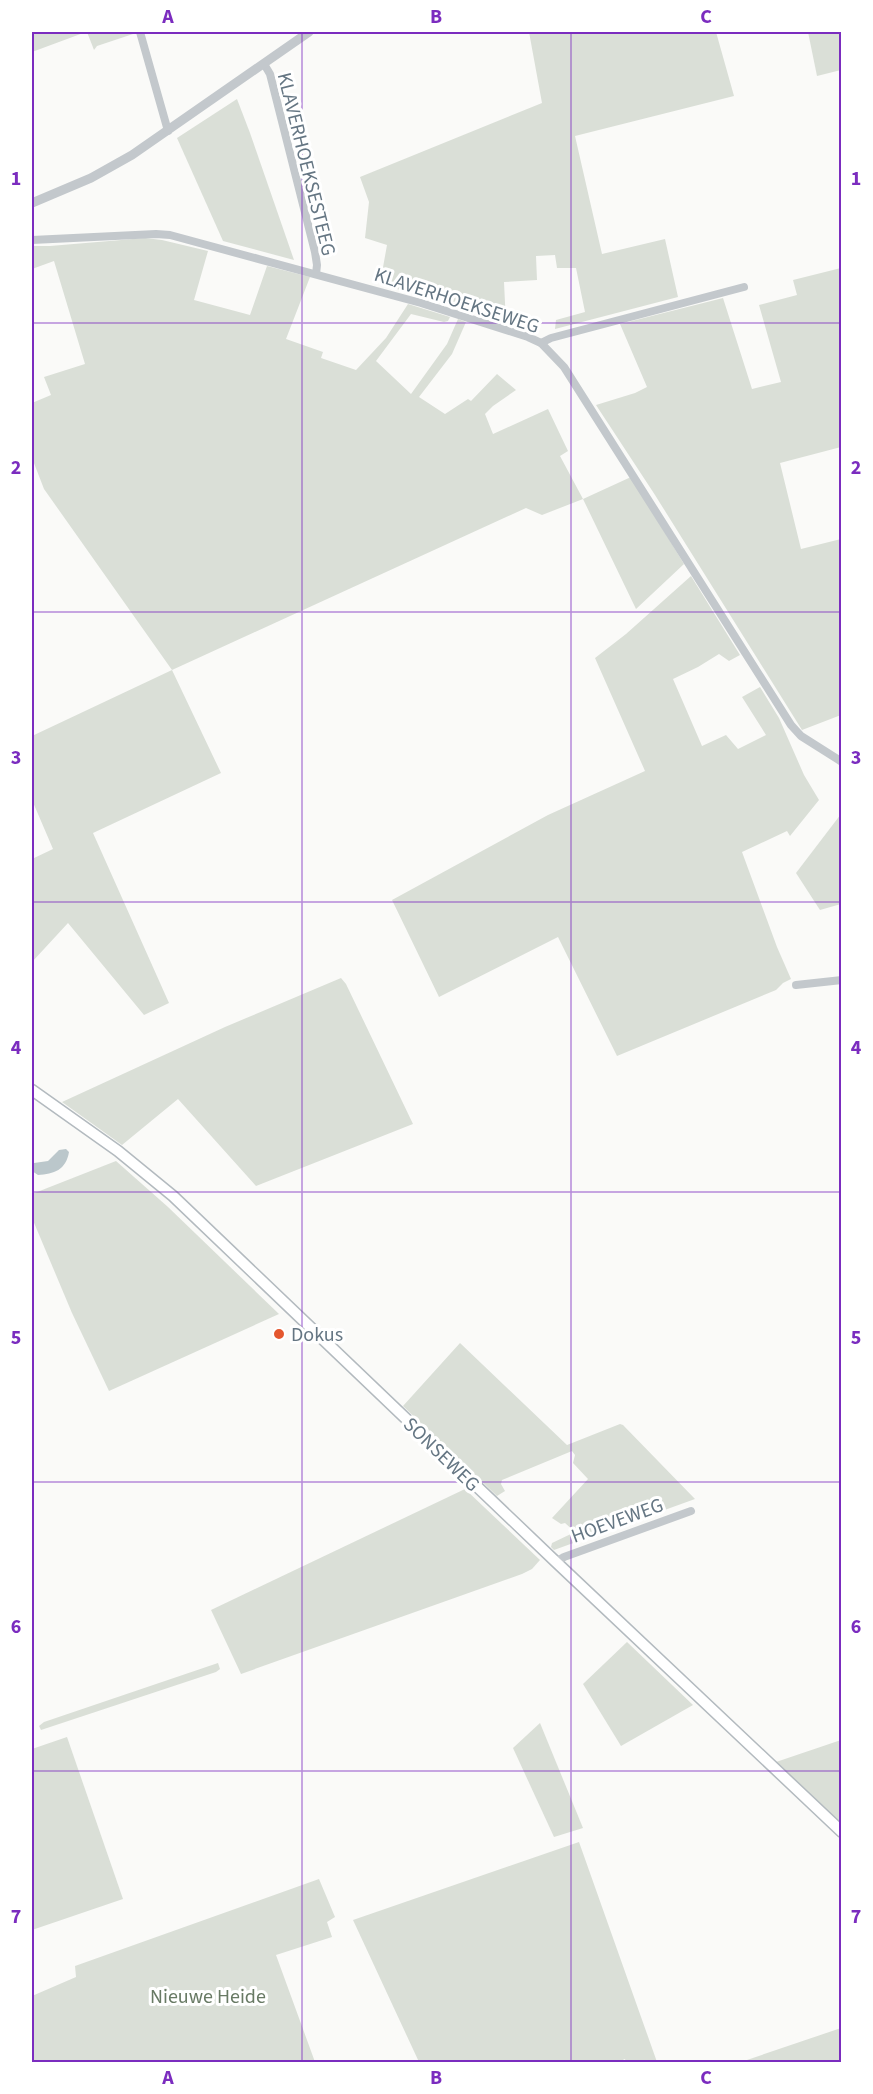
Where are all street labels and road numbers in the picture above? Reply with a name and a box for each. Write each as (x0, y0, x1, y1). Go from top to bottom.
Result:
street label: KLAVERHOEKSESTEEG (270, 70, 342, 259)
street label: KLAVERHOEKSEWEG (370, 261, 543, 341)
street label: SONSEWEG (397, 1411, 486, 1498)
street label: HOEVEWEG (567, 1491, 667, 1551)

